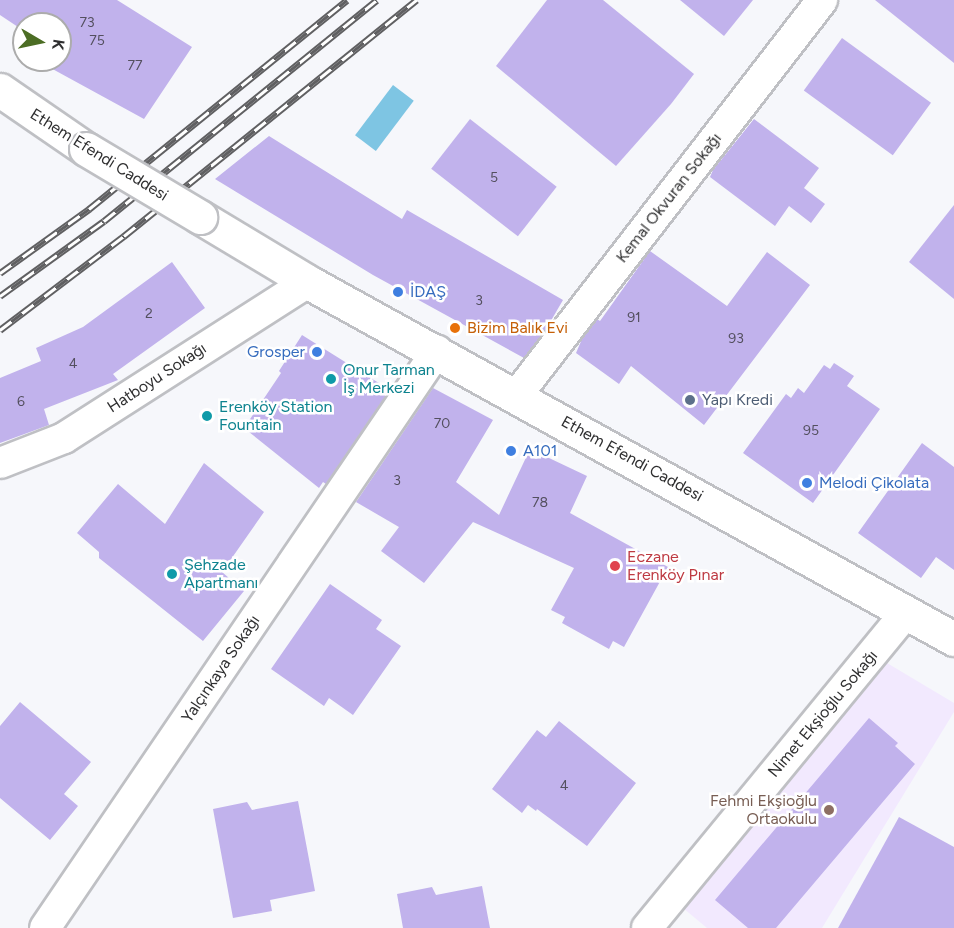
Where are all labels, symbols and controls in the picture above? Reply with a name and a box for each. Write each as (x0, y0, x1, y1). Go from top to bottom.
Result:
north arrow (12, 12, 72, 72)
house number: 73 (79, 15, 95, 31)
house number: 75 (89, 33, 105, 49)
text: K (48, 38, 69, 51)
house number: 77 (127, 58, 143, 74)
street label: Ethem Efendi Caddesi (26, 105, 172, 205)
street label: Kemal Okvuran Sokağı (612, 129, 726, 267)
house number: 5 (490, 170, 498, 186)
place label: İDAŞ (410, 282, 446, 302)
marker: İDAŞ (391, 285, 405, 299)
house number: 3 (475, 293, 483, 309)
house number: 2 (145, 306, 153, 322)
house number: 91 (627, 310, 641, 326)
place label: Bizim Balık Evi (467, 318, 568, 338)
marker: Bizim Balık Evi (448, 321, 462, 335)
house number: 93 (728, 331, 744, 347)
street label: Hatboyu Sokağı (104, 339, 210, 417)
place label: Grosper (247, 342, 305, 362)
marker: Grosper (310, 345, 324, 359)
house number: 4 (69, 356, 77, 372)
place label: Onur Tarman İş Merkezi (343, 360, 435, 398)
marker: Onur Tarman İş Merkezi (324, 372, 338, 386)
place label: Yapı Kredi (702, 390, 773, 410)
marker: Yapı Kredi (683, 393, 697, 407)
house number: 6 (17, 394, 25, 410)
place label: Erenköy Station Fountain (219, 397, 333, 435)
marker: Erenköy Station Fountain (200, 409, 214, 423)
street label: Ethem Efendi Caddesi (558, 412, 706, 506)
house number: 70 (434, 416, 450, 432)
house number: 95 (803, 423, 819, 439)
place label: A101 (523, 441, 557, 461)
marker: A101 (504, 444, 518, 458)
house number: 3 (393, 473, 401, 489)
place label: Melodi Çikolata (819, 473, 929, 493)
marker: Melodi Çikolata (800, 476, 814, 490)
house number: 78 (532, 495, 548, 511)
place label: Eczane Erenköy Pınar (627, 547, 724, 585)
place label: Şehzade Apartmanı (184, 555, 258, 593)
marker: Eczane Erenköy Pınar (608, 559, 622, 573)
marker: Şehzade Apartmanı (165, 567, 179, 581)
street label: Yalçınkaya Sokağı (178, 612, 264, 726)
street label: Nimet Ekşioğlu Sokağı (764, 647, 882, 781)
house number: 4 (560, 778, 568, 794)
place label: Fehmi Ekşioğlu Ortaokulu (710, 791, 817, 829)
marker: Fehmi Ekşioğlu Ortaokulu (822, 803, 836, 817)

